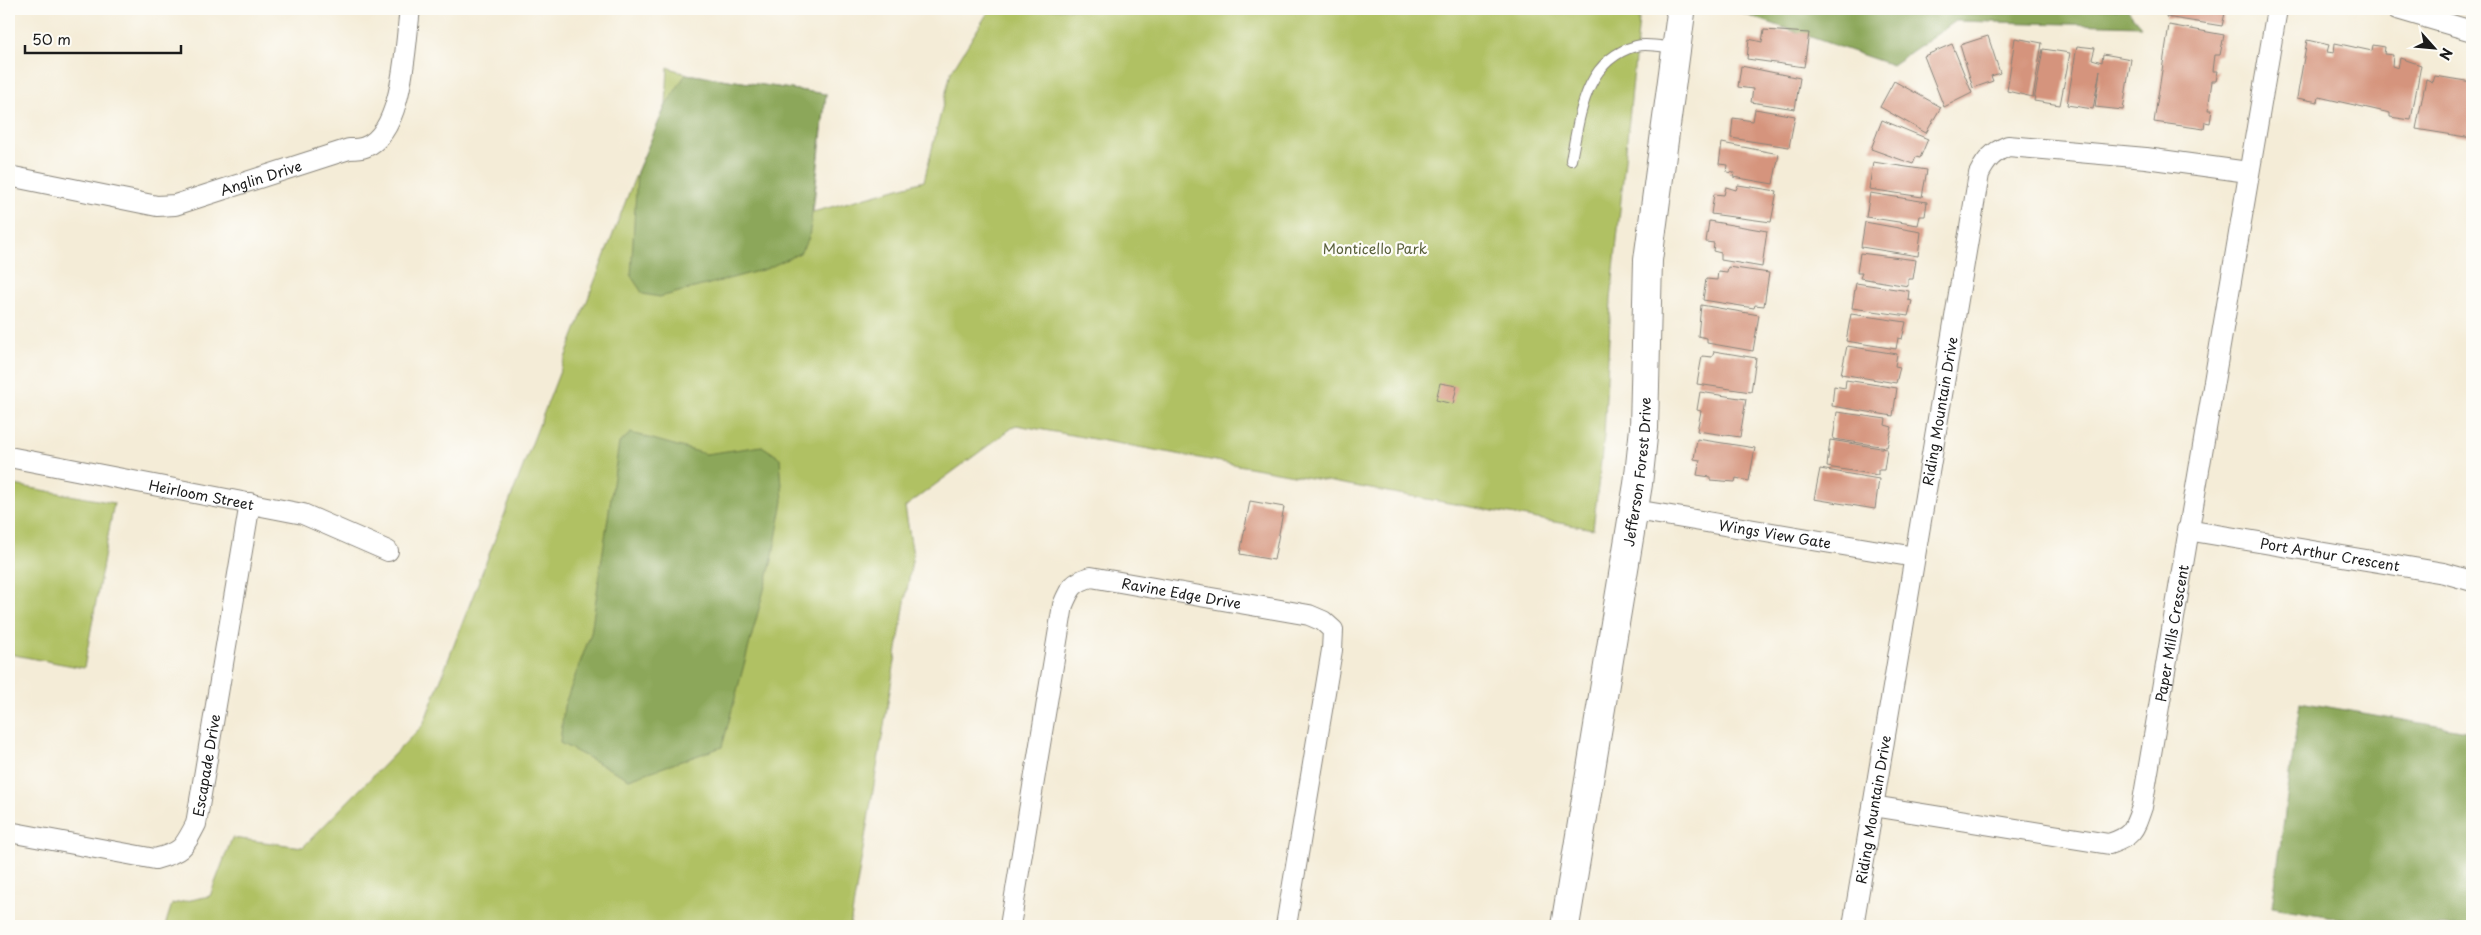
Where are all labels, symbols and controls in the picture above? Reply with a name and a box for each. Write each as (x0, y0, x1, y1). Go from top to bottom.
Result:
scale bar (25, 22, 181, 54)
north arrow (2408, 22, 2458, 72)
text: 50 m (32, 27, 71, 50)
text: N (2434, 44, 2458, 64)
street label: Anglin Drive (217, 154, 304, 200)
park label: Monticello Park (1323, 238, 1428, 259)
street label: Riding Mountain Drive (1916, 335, 1962, 487)
street label: Jefferson Forest Drive (1617, 397, 1655, 548)
street label: Heirloom Street (147, 474, 256, 515)
street label: Wings View Gate (1717, 514, 1833, 553)
street label: Port Arthur Crescent (2259, 532, 2402, 576)
street label: Paper Mills Crescent (2149, 563, 2193, 703)
street label: Ravine Edge Drive (1120, 572, 1243, 614)
street label: Escapade Drive (187, 712, 225, 818)
street label: Riding Mountain Drive (1850, 734, 1895, 886)

